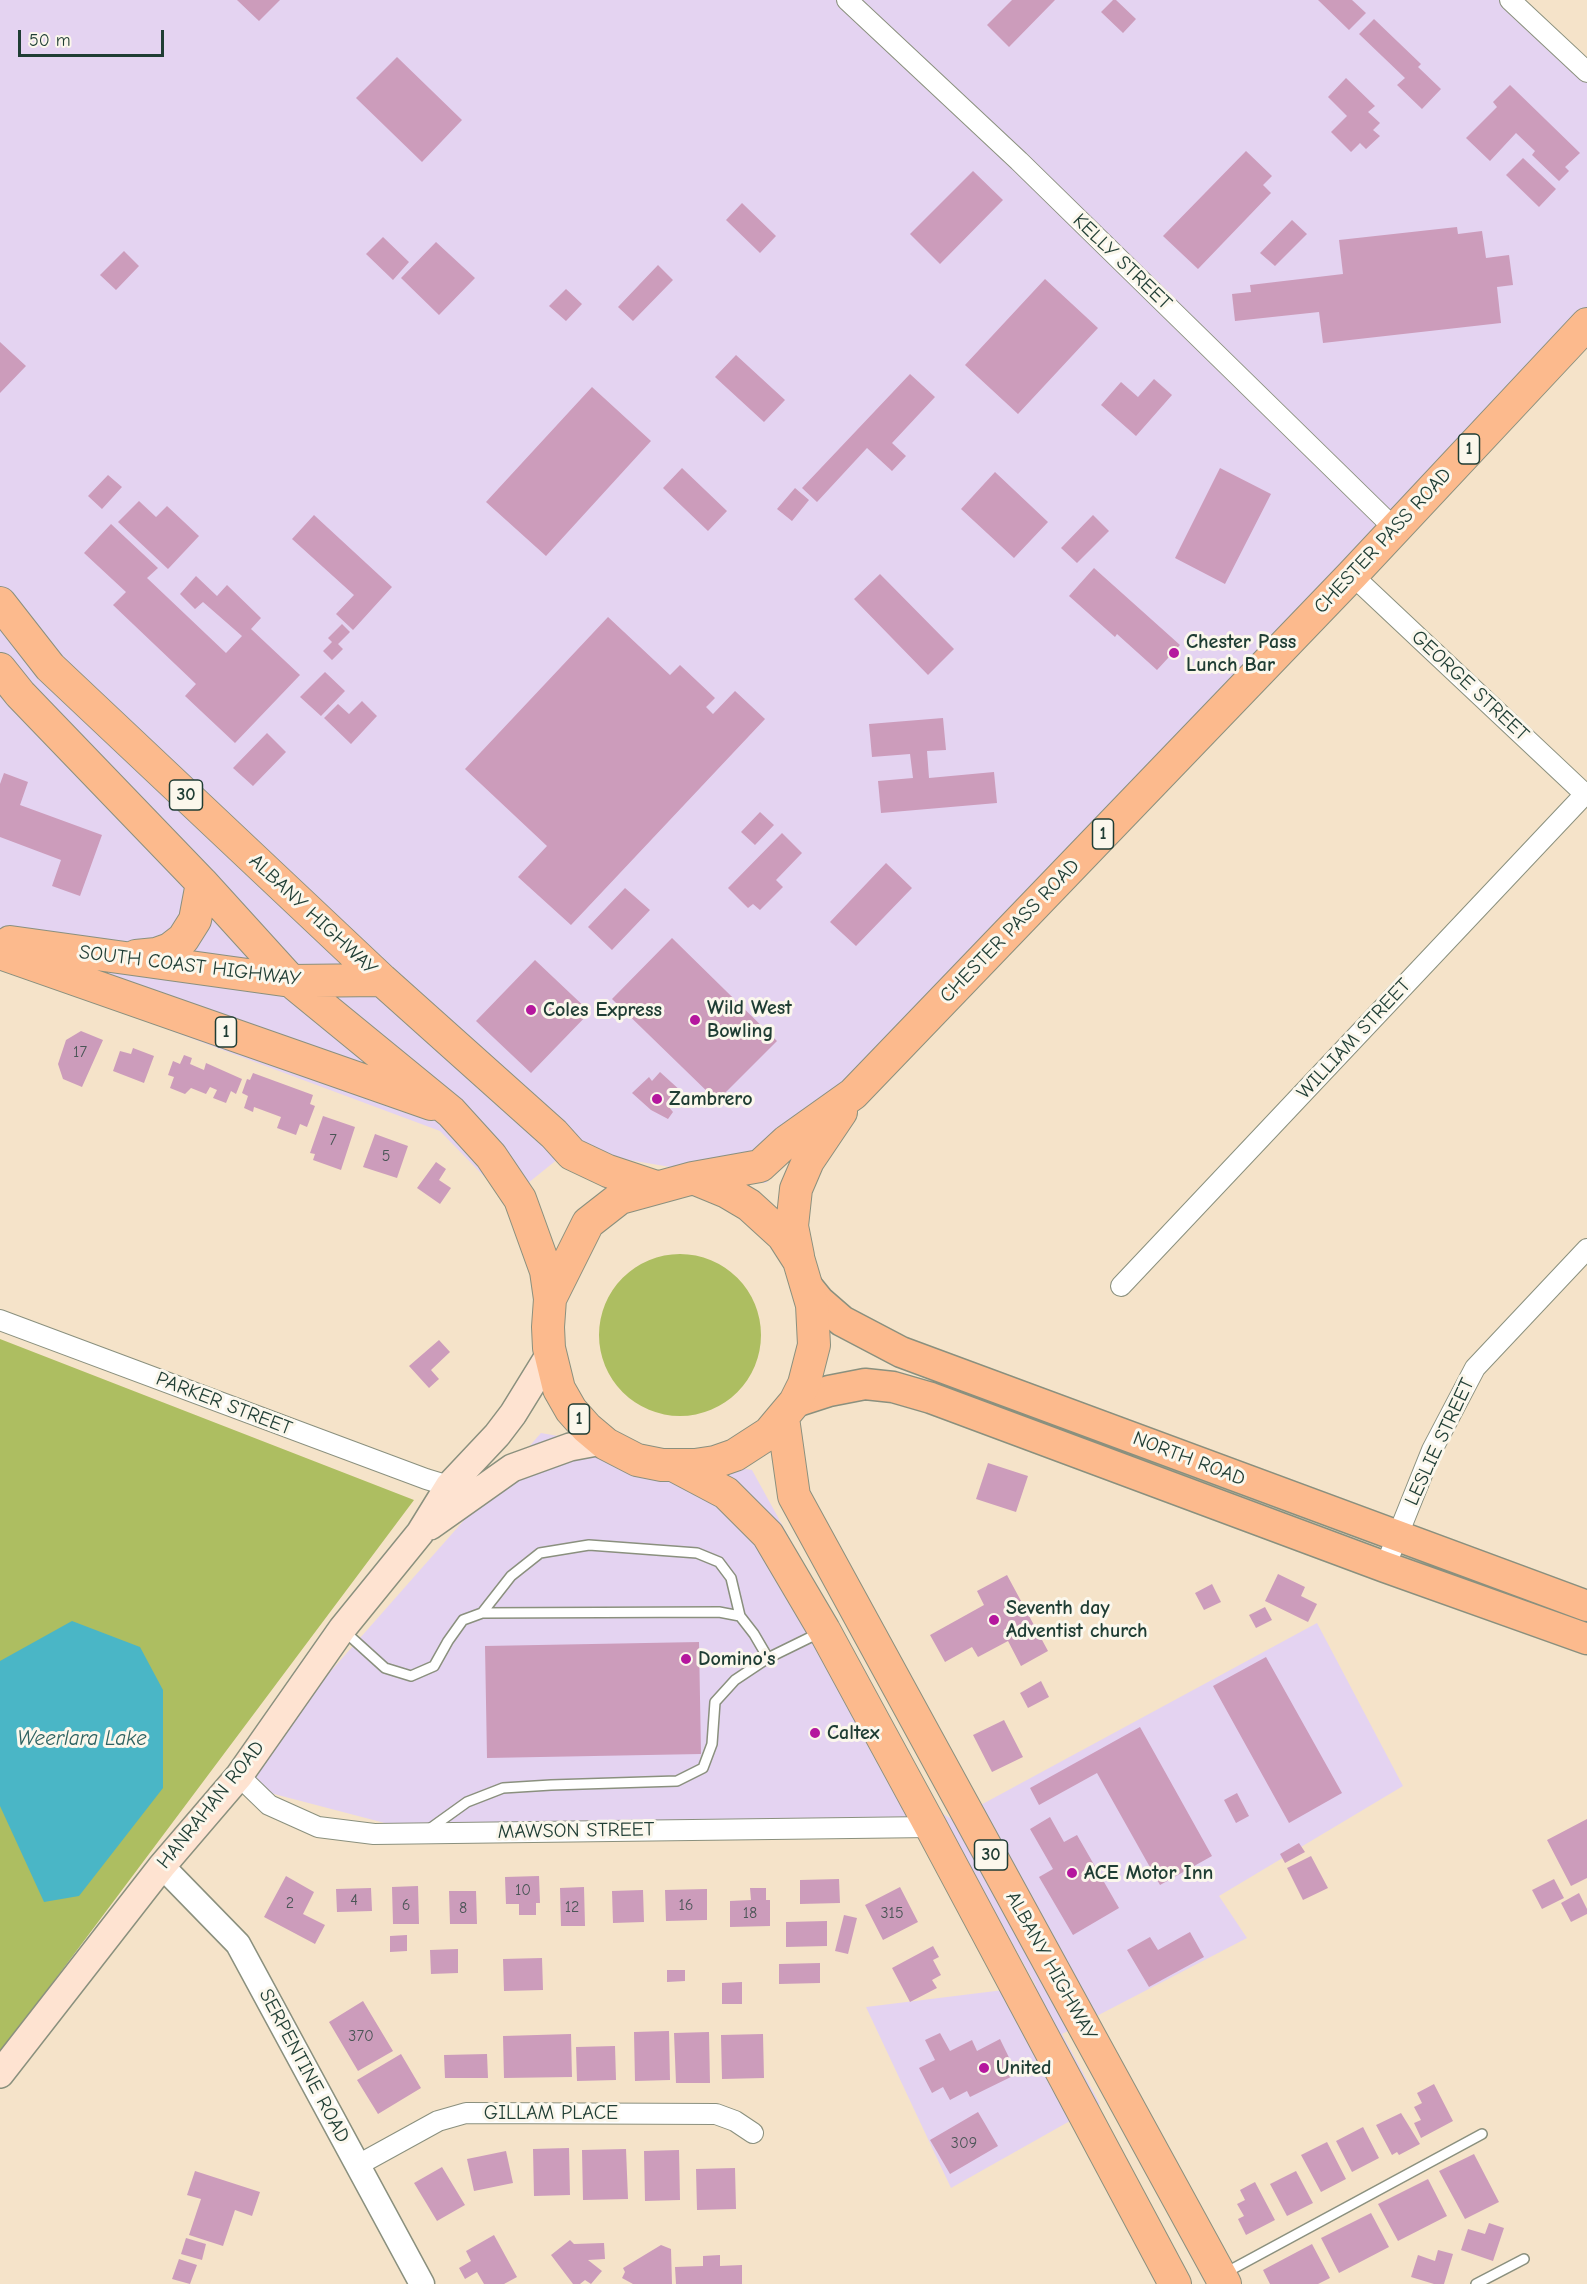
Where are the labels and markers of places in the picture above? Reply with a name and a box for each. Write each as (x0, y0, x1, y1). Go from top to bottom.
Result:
place label: Chester Pass Lunch Bar (1186, 630, 1296, 677)
marker: Chester Pass Lunch Bar (1167, 646, 1181, 660)
place label: Wild West Bowling (707, 996, 792, 1043)
place label: Coles Express (543, 998, 662, 1022)
marker: Coles Express (524, 1003, 538, 1017)
marker: Wild West Bowling (688, 1013, 702, 1027)
place label: Zambrero (669, 1087, 752, 1111)
marker: Zambrero (650, 1092, 664, 1106)
place label: Seventh day Adventist church (1006, 1596, 1148, 1643)
marker: Seventh day Adventist church (987, 1613, 1001, 1627)
place label: Domino's (698, 1647, 775, 1671)
marker: Domino's (679, 1652, 693, 1666)
place label: Caltex (827, 1721, 880, 1745)
marker: Caltex (808, 1726, 822, 1740)
place label: ACE Motor Inn (1084, 1861, 1213, 1885)
marker: ACE Motor Inn (1065, 1866, 1079, 1880)
place label: United (996, 2056, 1051, 2080)
marker: United (977, 2061, 991, 2075)

